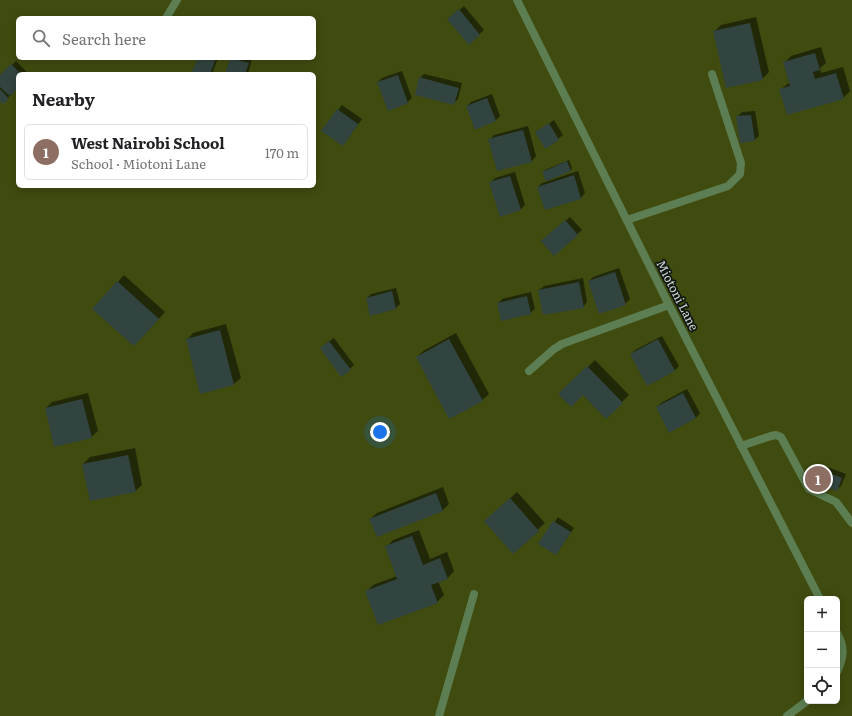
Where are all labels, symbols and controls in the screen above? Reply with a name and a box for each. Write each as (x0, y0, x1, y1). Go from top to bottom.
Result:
search box (16, 16, 316, 60)
icon: search (30, 27, 52, 49)
text: Search here (62, 27, 146, 50)
text: Nearby (32, 86, 95, 111)
text: West Nairobi School (71, 131, 225, 154)
text: 1 (43, 143, 49, 162)
text: 170 m (265, 143, 299, 162)
text: School · Miotoni Lane (71, 154, 206, 173)
street label: Miotoni Lane (653, 257, 703, 333)
your location (370, 422, 390, 442)
pin: 1 (805, 464, 831, 494)
map controls (804, 596, 840, 704)
button: + (804, 596, 840, 632)
button: − (804, 632, 840, 668)
button: locate (804, 668, 840, 704)

